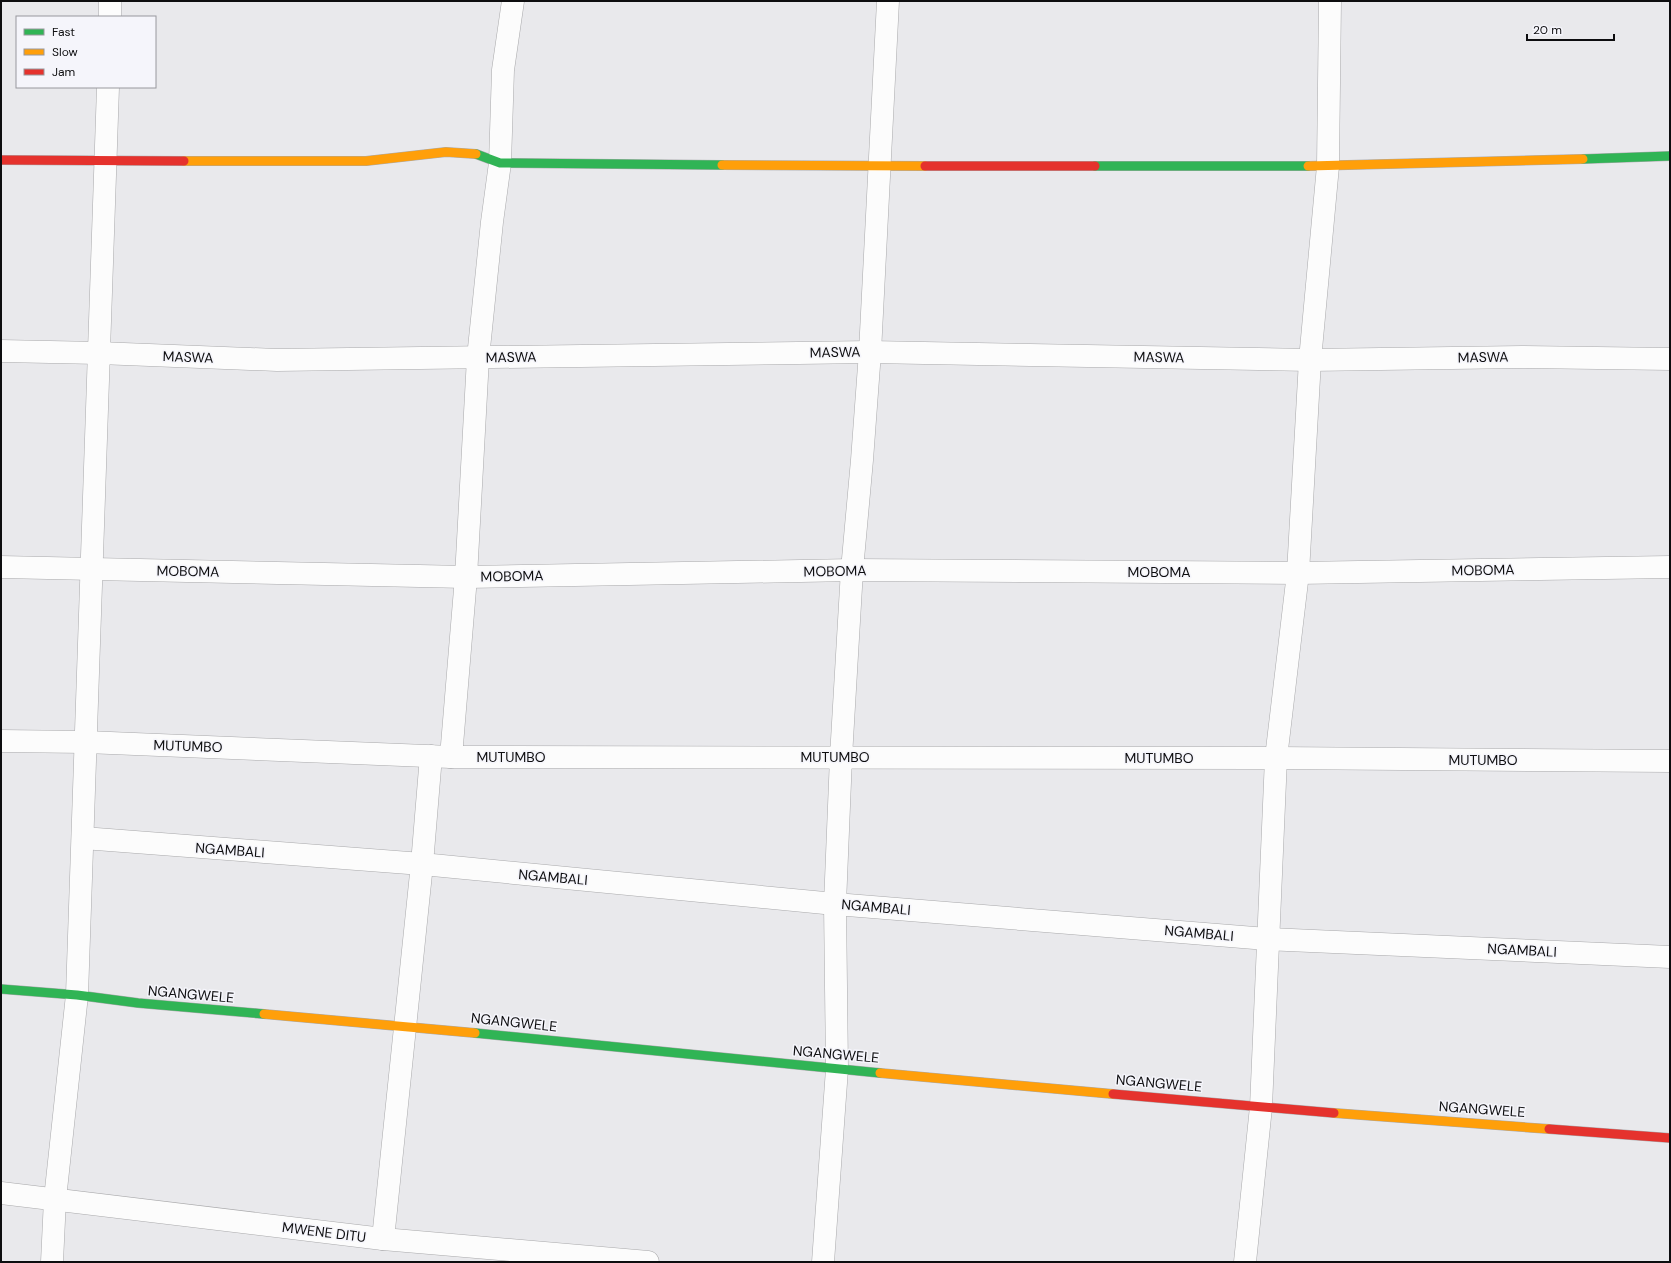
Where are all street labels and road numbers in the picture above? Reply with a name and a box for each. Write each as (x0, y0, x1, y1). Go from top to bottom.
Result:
street label: MASWA (809, 343, 861, 361)
street label: MASWA (162, 347, 214, 367)
street label: MASWA (485, 348, 537, 366)
street label: MASWA (1133, 348, 1185, 366)
street label: MASWA (1457, 348, 1509, 366)
street label: MOBOMA (1451, 560, 1515, 580)
street label: MOBOMA (156, 561, 220, 581)
street label: MOBOMA (803, 561, 867, 581)
street label: MOBOMA (1128, 563, 1190, 581)
street label: MOBOMA (480, 566, 544, 586)
street label: MUTUMBO (153, 736, 223, 756)
street label: MUTUMBO (476, 748, 546, 766)
street label: MUTUMBO (800, 748, 870, 766)
street label: MUTUMBO (1124, 749, 1194, 767)
street label: MUTUMBO (1448, 751, 1518, 769)
street label: NGAMBALI (195, 839, 265, 861)
street label: NGAMBALI (518, 865, 588, 889)
street label: NGAMBALI (841, 895, 911, 919)
street label: NGAMBALI (1164, 921, 1234, 945)
street label: NGAMBALI (1487, 939, 1557, 961)
street label: NGANGWELE (147, 981, 235, 1007)
street label: NGANGWELE (470, 1009, 558, 1035)
street label: NGANGWELE (792, 1041, 880, 1067)
street label: NGANGWELE (1115, 1070, 1203, 1096)
street label: NGANGWELE (1438, 1097, 1526, 1121)
street label: MWENE DITU (281, 1218, 367, 1246)

